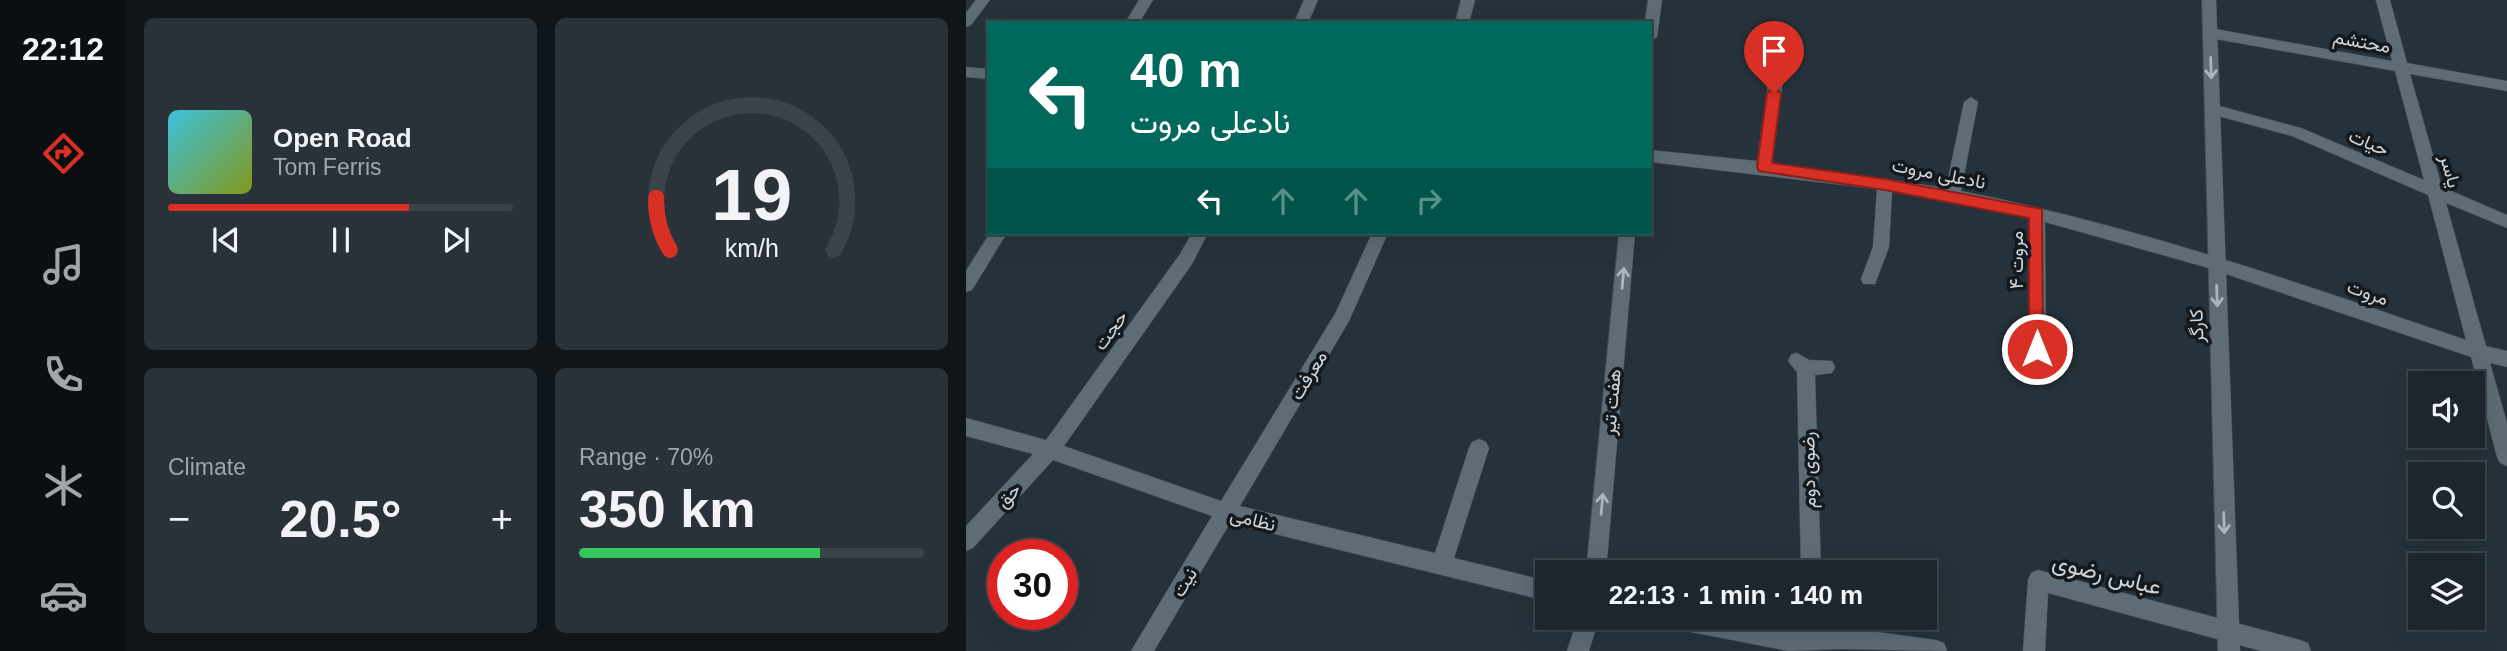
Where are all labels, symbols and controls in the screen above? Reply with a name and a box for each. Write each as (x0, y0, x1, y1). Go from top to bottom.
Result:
pin (1744, 21, 1804, 93)
street label: محتشم (2331, 26, 2392, 59)
text: 22:12 (22, 31, 104, 67)
icon: arrive (1755, 32, 1793, 70)
text: 40 m (1130, 43, 1242, 97)
icon: left (1015, 49, 1106, 140)
one-way arrow (2205, 56, 2218, 79)
text: نادعلی مروت (1130, 104, 1290, 140)
text: Open Road (273, 123, 412, 153)
street label: حیات (2345, 125, 2392, 161)
icon: directions (39, 129, 88, 178)
street label: یاسر (2435, 151, 2465, 190)
text: Tom Ferris (273, 154, 382, 180)
street label: نادعلی مروت (1890, 154, 1988, 194)
text: 19 (711, 155, 792, 236)
icon: left (1191, 182, 1229, 220)
icon: ahead (1264, 182, 1302, 220)
icon: ahead (1337, 182, 1375, 220)
icon: right (1410, 182, 1448, 220)
icon: previous (207, 221, 245, 259)
icon: pause (322, 221, 360, 259)
icon: next (437, 221, 475, 259)
street label: مروت ۴ (2006, 231, 2028, 289)
text: km/h (724, 234, 779, 262)
icon: music (39, 240, 88, 289)
one-way arrow (1616, 267, 1629, 290)
street label: مروت (2344, 276, 2391, 310)
one-way arrow (2210, 284, 2223, 307)
street label: حجت (1089, 307, 1132, 355)
street label: کارگر (2185, 309, 2209, 344)
position arrow (2000, 312, 2074, 386)
street label: معرفت (1286, 347, 1332, 404)
icon: phone (39, 350, 88, 399)
street label: هفت تیر (1598, 368, 1626, 437)
map controls (2408, 371, 2485, 630)
button: sound (2408, 371, 2485, 448)
street label: رضوی دوم (1797, 431, 1822, 509)
text: Range · 70% (579, 444, 713, 470)
text: Climate (168, 454, 246, 480)
icon: climate (39, 461, 88, 510)
button: search (2408, 462, 2485, 539)
street label: حق (992, 479, 1026, 513)
text: 350 km (579, 480, 755, 538)
text: 20.5° (279, 490, 402, 548)
one-way arrow (1596, 493, 1609, 516)
text: − (168, 498, 190, 540)
text: + (491, 498, 513, 540)
street label: نظامی (1228, 504, 1278, 536)
one-way arrow (2217, 511, 2230, 534)
speed limit sign: 30 (987, 539, 1078, 630)
street label: عباس رضوی (2049, 548, 2164, 602)
button: layers (2408, 553, 2485, 630)
street label: نیت (1168, 564, 1202, 601)
icon: car (39, 571, 88, 620)
text: 22:13 · 1 min · 140 m (1609, 580, 1863, 610)

